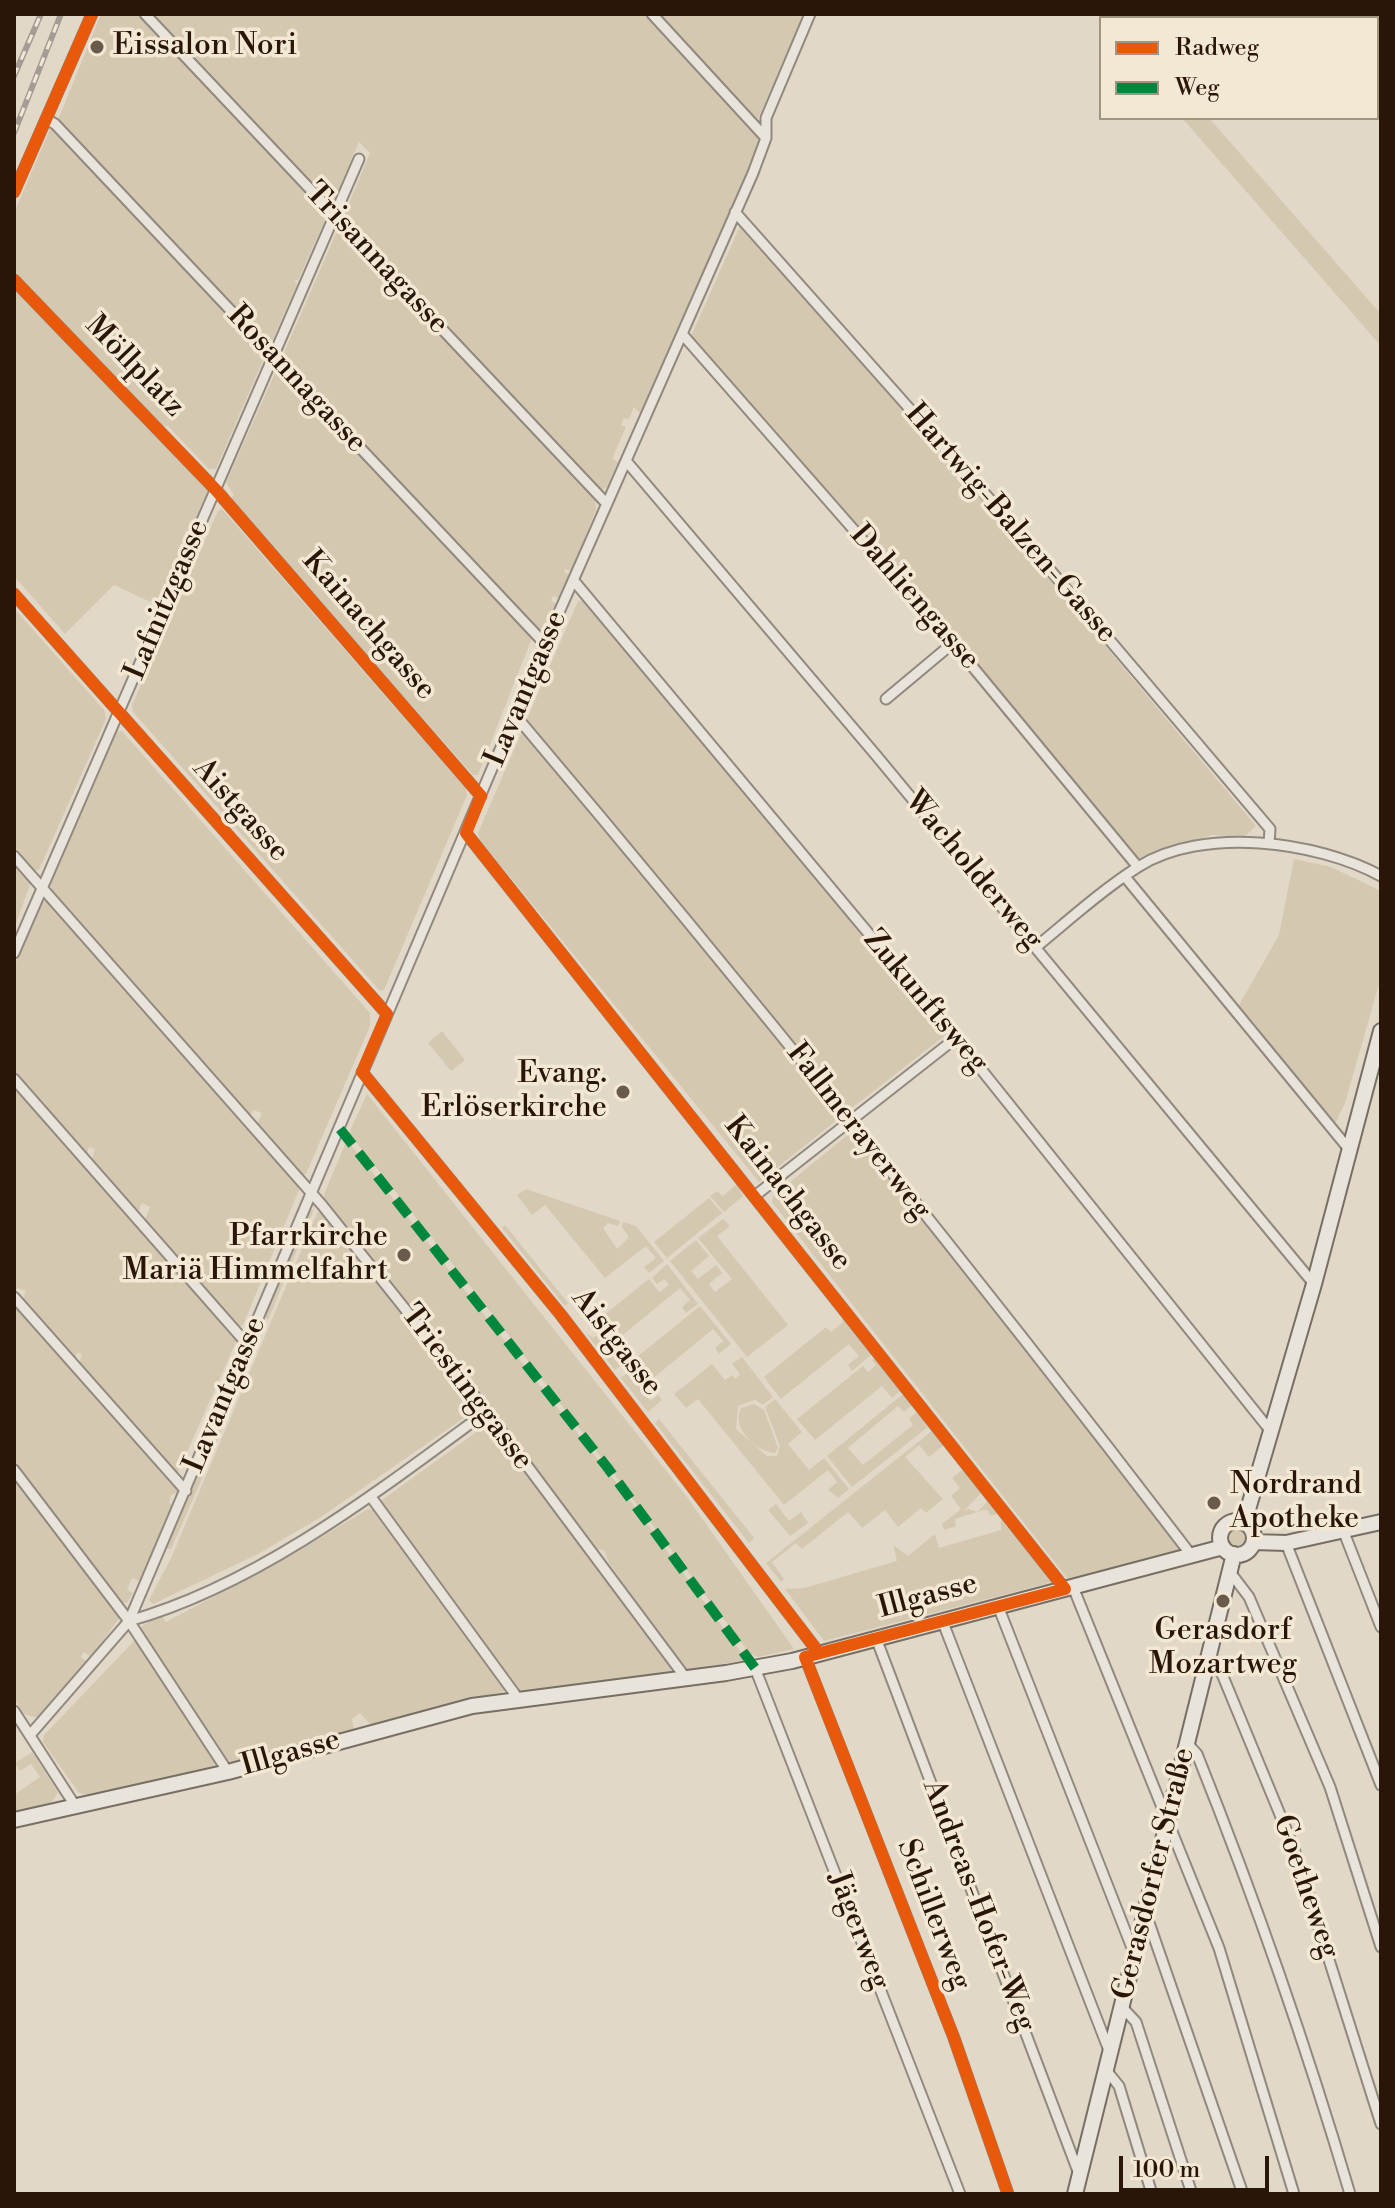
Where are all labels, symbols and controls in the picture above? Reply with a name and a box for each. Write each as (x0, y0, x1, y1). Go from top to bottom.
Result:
legend (1099, 16, 1379, 120)
place label: Eissalon Nori (113, 29, 297, 65)
text: Radweg (1175, 33, 1259, 63)
marker: Eissalon Nori (88, 38, 106, 56)
text: Weg (1175, 73, 1220, 103)
street label: Trisannagasse (296, 176, 456, 342)
street label: Rosannagasse (218, 299, 374, 461)
street label: Möllplatz (77, 309, 191, 425)
street label: Hartwig-Balzen-Gasse (896, 397, 1124, 651)
street label: Lafnitzgasse (118, 514, 218, 686)
street label: Dahliengasse (841, 518, 987, 678)
street label: Kainachgasse (293, 544, 443, 708)
street label: Lavantgasse (478, 606, 576, 772)
street label: Aistgasse (184, 752, 296, 870)
street label: Wacholderweg (896, 784, 1050, 958)
street label: Zukunftsweg (855, 923, 995, 1081)
street label: Fallmerayerweg (778, 1036, 938, 1228)
place label: Evang. Erlöserkirche (421, 1057, 607, 1128)
marker: Evang. Erlöserkirche (614, 1083, 632, 1101)
street label: Kainachgasse (716, 1110, 858, 1278)
place label: Pfarrkirche Mariä Himmelfahrt (123, 1220, 388, 1290)
marker: Pfarrkirche Mariä Himmelfahrt (395, 1246, 413, 1264)
street label: Aistgasse (563, 1282, 669, 1404)
street label: Triestinggasse (392, 1298, 540, 1478)
street label: Lavantgasse (177, 1312, 275, 1478)
place label: Nordrand Apotheke (1230, 1468, 1362, 1538)
marker: Nordrand Apotheke (1205, 1494, 1223, 1512)
street label: Illgasse (874, 1567, 982, 1627)
marker: Gerasdorf Mozartweg (1214, 1592, 1232, 1610)
place label: Gerasdorf Mozartweg (1149, 1614, 1297, 1684)
street label: Illgasse (237, 1723, 345, 1785)
street label: Gerasdorfer Straße (1106, 1744, 1204, 2004)
street label: Andreas-Hofer-Weg (913, 1775, 1043, 2037)
street label: Goetheweg (1264, 1811, 1346, 1963)
street label: Schillerweg (888, 1835, 978, 1995)
street label: Jägerweg (819, 1867, 897, 1995)
scale bar (1123, 2140, 1273, 2190)
text: 100 m (1133, 2155, 1200, 2185)

